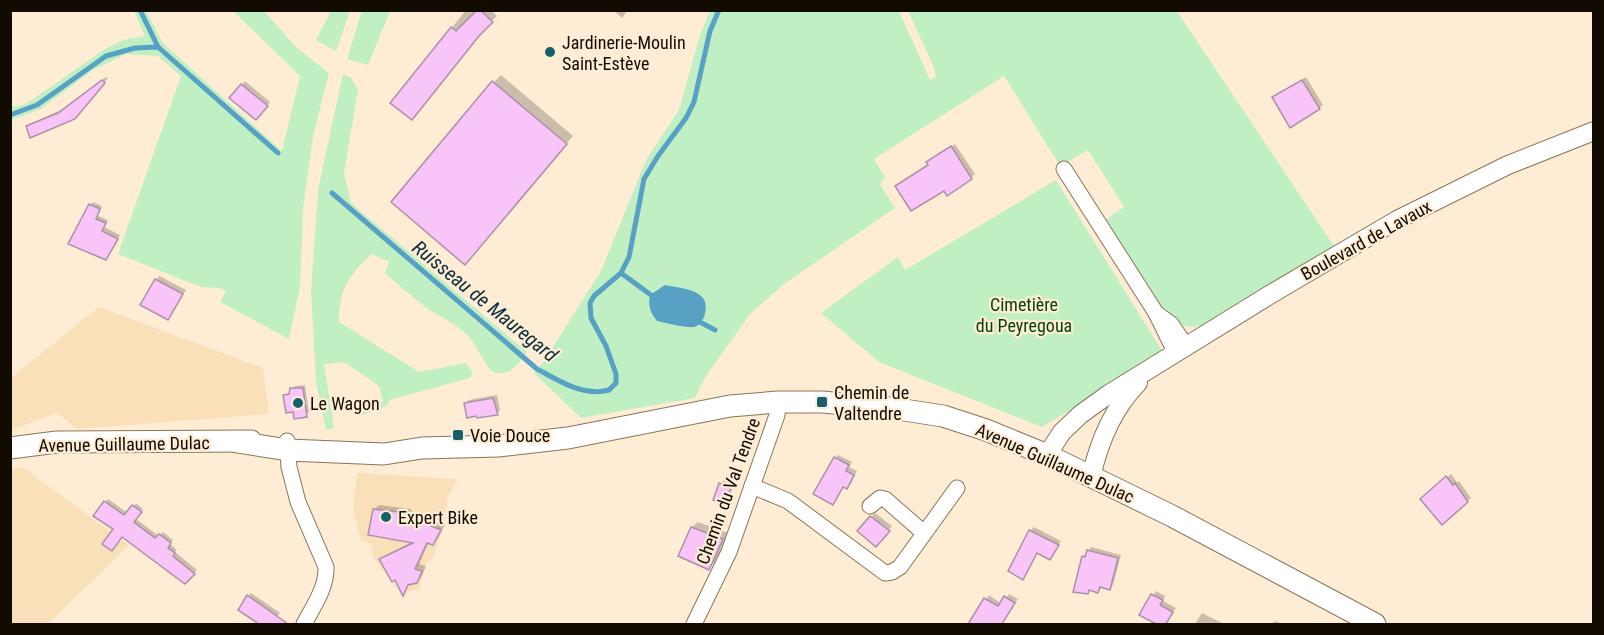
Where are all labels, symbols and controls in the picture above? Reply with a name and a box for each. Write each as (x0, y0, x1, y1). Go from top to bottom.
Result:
place label: Jardinerie-Moulin Saint-Estève (562, 32, 686, 74)
marker: Jardinerie-Moulin Saint-Estève (543, 45, 557, 59)
street label: Boulevard de Lavaux (1297, 195, 1435, 285)
water label: Ruisseau de Mauregard (408, 235, 563, 367)
park label: Cimetière du Peyregoua (976, 294, 1072, 336)
place label: Chemin de Valtendre (834, 382, 909, 424)
place label: Le Wagon (310, 393, 380, 414)
marker: Chemin de Valtendre (815, 395, 829, 409)
marker: Le Wagon (291, 396, 305, 410)
street label: Chemin du Val Tendre (692, 415, 764, 567)
street label: Avenue Guillaume Dulac (973, 419, 1137, 507)
place label: Voie Douce (470, 425, 550, 446)
marker: Voie Douce (451, 428, 465, 442)
street label: Avenue Guillaume Dulac (38, 432, 210, 456)
place label: Expert Bike (398, 507, 478, 528)
marker: Expert Bike (379, 510, 393, 524)

